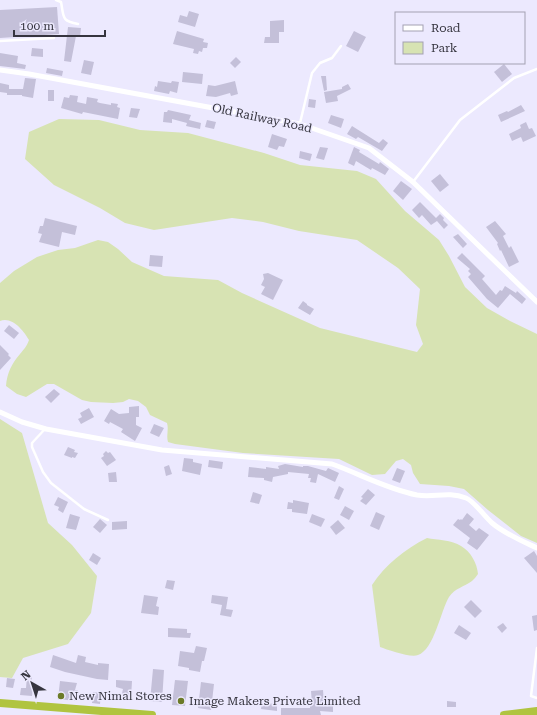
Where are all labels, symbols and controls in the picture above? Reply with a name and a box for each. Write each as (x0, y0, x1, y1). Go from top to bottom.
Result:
scale bar (14, 12, 105, 38)
legend (395, 12, 525, 64)
text: 100 m (20, 19, 54, 33)
text: Road (431, 21, 461, 35)
text: Park (431, 41, 458, 55)
street label: Old Railway Road (211, 101, 314, 135)
north arrow (12, 663, 52, 703)
text: N (19, 668, 34, 683)
place label: New Nimal Stores (69, 689, 172, 703)
marker: New Nimal Stores (56, 691, 66, 701)
place label: Image Makers Private Limited (189, 694, 361, 708)
marker: Image Makers Private Limited (176, 696, 186, 706)

